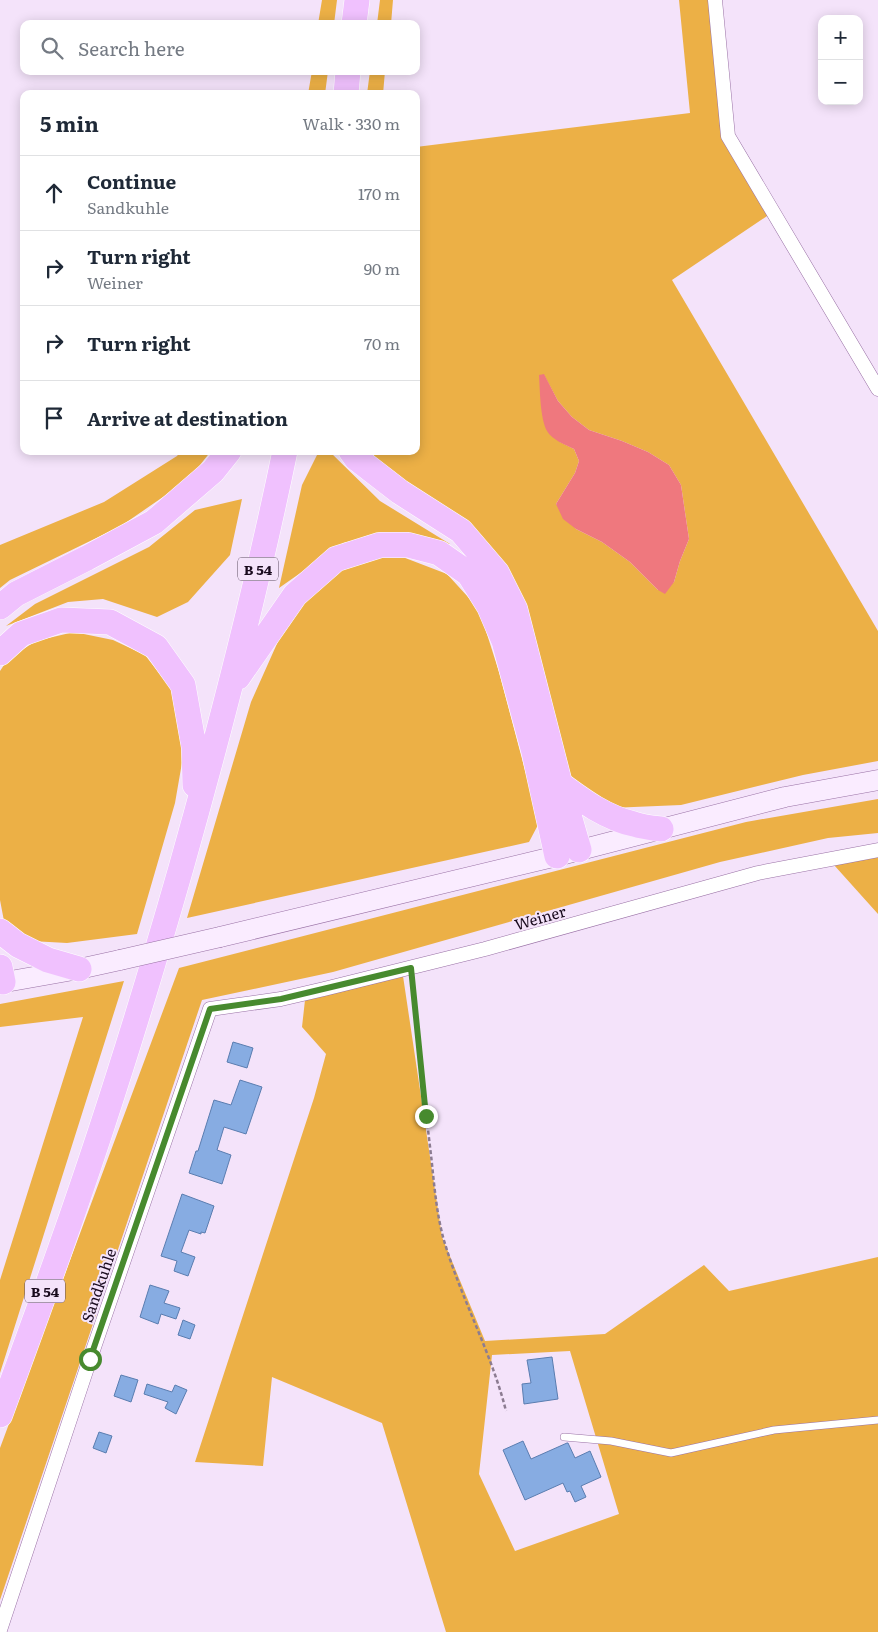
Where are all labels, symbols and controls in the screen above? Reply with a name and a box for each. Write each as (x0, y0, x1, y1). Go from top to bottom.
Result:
map controls (818, 15, 863, 105)
button: + (818, 15, 863, 60)
search box (20, 20, 420, 75)
icon: search (38, 34, 66, 62)
text: Search here (78, 34, 185, 62)
button: − (818, 60, 863, 105)
text: 5 min (40, 107, 99, 138)
text: Walk · 330 m (302, 111, 400, 135)
text: Continue (87, 167, 176, 195)
icon: ahead (40, 179, 68, 207)
text: 170 m (358, 181, 400, 205)
text: Sandkuhle (87, 195, 169, 219)
text: Turn right (87, 242, 191, 270)
icon: right (40, 254, 68, 282)
text: 90 m (364, 256, 400, 280)
text: Weiner (87, 270, 143, 294)
icon: right (40, 329, 68, 357)
text: Turn right (87, 329, 191, 357)
text: 70 m (364, 331, 400, 355)
icon: arrive (40, 404, 68, 432)
text: Arrive at destination (87, 404, 288, 432)
road number: B 54 (238, 558, 278, 580)
street label: Weiner (512, 899, 568, 935)
route end (415, 1105, 438, 1128)
street label: Sandkuhle (75, 1245, 121, 1325)
road number: B 54 (25, 1280, 65, 1302)
route start (79, 1348, 102, 1371)

